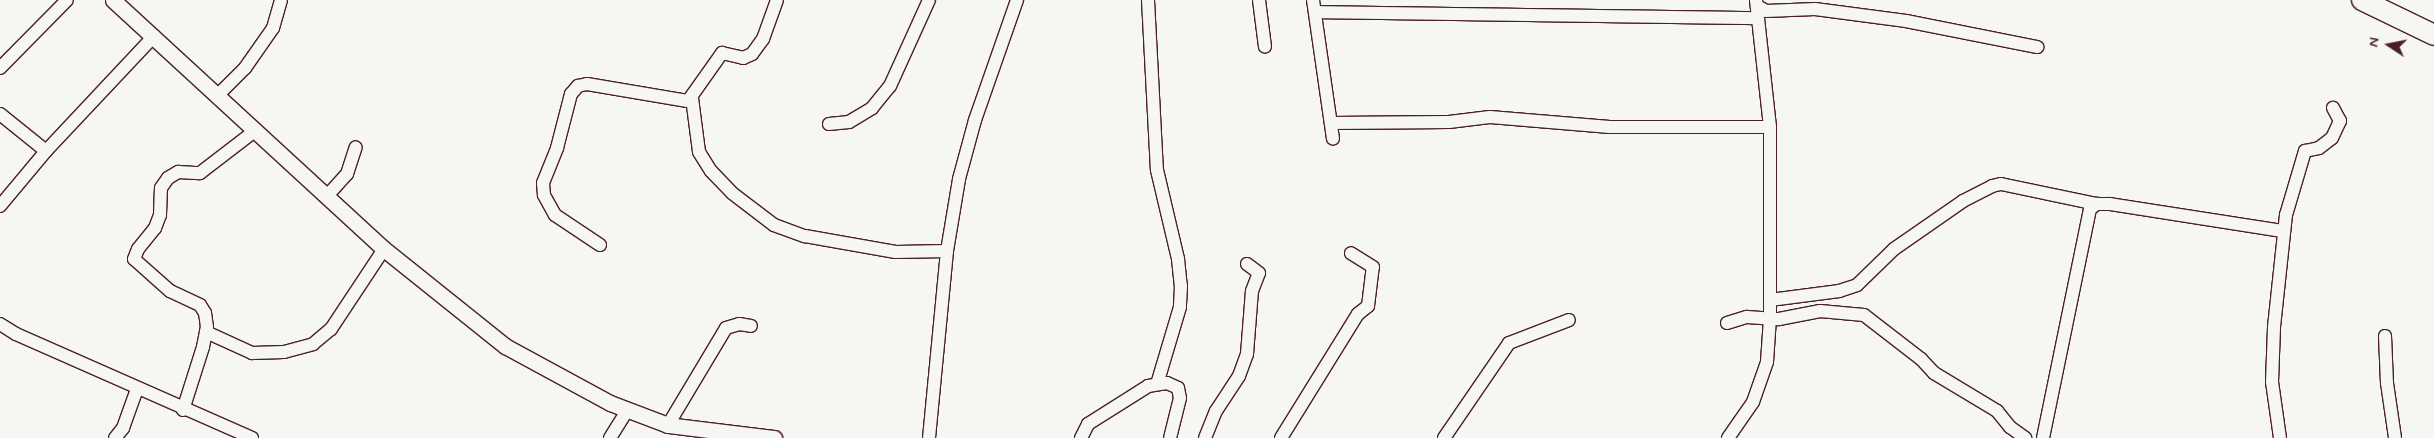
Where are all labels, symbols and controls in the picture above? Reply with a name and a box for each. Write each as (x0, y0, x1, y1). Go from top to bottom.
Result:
north arrow (2364, 20, 2414, 70)
text: N (2365, 36, 2384, 48)

